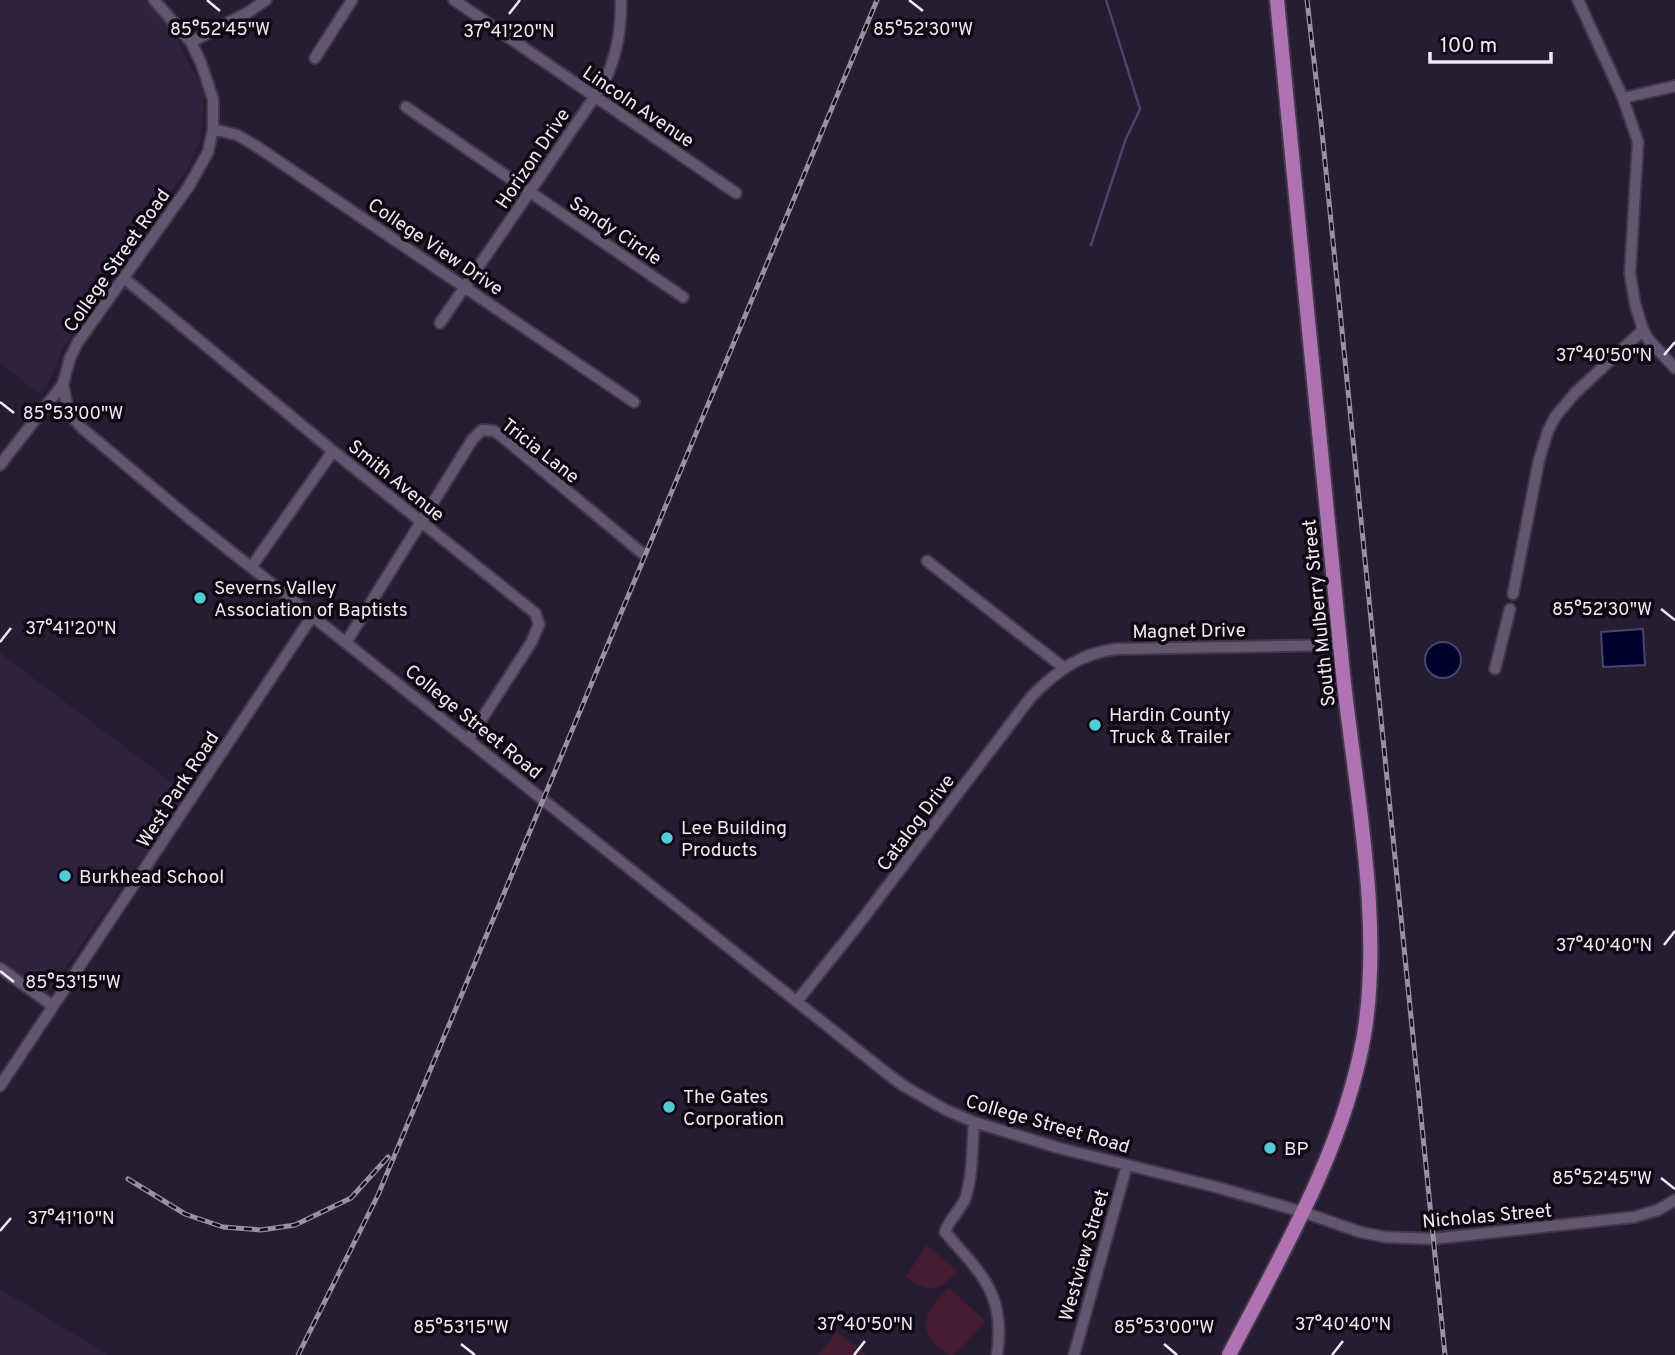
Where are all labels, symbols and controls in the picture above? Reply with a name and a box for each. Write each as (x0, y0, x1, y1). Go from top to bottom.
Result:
text: 85°52'45"W (170, 19, 270, 42)
text: 85°52'30"W (873, 19, 973, 42)
text: 37°41'20"N (463, 21, 555, 44)
scale bar (1430, 21, 1551, 65)
text: 100 m (1440, 33, 1497, 60)
street label: Lincoln Avenue (577, 61, 698, 154)
street label: Horizon Drive (491, 104, 576, 214)
street label: College Street Road (59, 185, 176, 337)
street label: Sandy Circle (564, 192, 666, 271)
street label: College View Drive (363, 193, 507, 302)
text: 37°40'50"N (1556, 345, 1652, 368)
text: 85°53'00"W (23, 403, 123, 426)
street label: Tricia Lane (496, 414, 584, 489)
street label: Smith Avenue (343, 435, 449, 528)
street label: South Mulberry Street (1298, 518, 1342, 708)
place label: Severns Valley Association of Baptists (214, 577, 408, 623)
marker: Severns Valley Association of Baptists (192, 590, 208, 606)
text: 85°52'30"W (1552, 599, 1652, 622)
text: 37°41'20"N (25, 618, 117, 641)
street label: Magnet Drive (1132, 619, 1246, 645)
street label: College Street Road (399, 660, 546, 785)
place label: Hardin County Truck & Trailer (1109, 704, 1231, 750)
marker: Hardin County Truck & Trailer (1087, 717, 1103, 733)
street label: West Park Road (132, 728, 225, 853)
street label: Catalog Drive (872, 770, 961, 876)
place label: Lee Building Products (681, 817, 787, 863)
marker: Lee Building Products (659, 830, 675, 846)
place label: Burkhead School (79, 866, 224, 890)
marker: Burkhead School (57, 868, 73, 884)
text: 37°40'40"N (1556, 935, 1652, 958)
text: 85°53'15"W (25, 972, 121, 995)
place label: The Gates Corporation (683, 1086, 784, 1132)
street label: College Street Road (963, 1090, 1132, 1160)
marker: The Gates Corporation (661, 1099, 677, 1115)
place label: BP (1284, 1138, 1308, 1162)
marker: BP (1262, 1140, 1278, 1156)
text: 85°52'45"W (1552, 1168, 1652, 1191)
street label: Westview Street (1055, 1187, 1115, 1324)
street label: Nicholas Street (1421, 1199, 1553, 1235)
text: 37°41'10"N (27, 1208, 115, 1231)
text: 37°40'50"N (817, 1314, 913, 1337)
text: 37°40'40"N (1295, 1314, 1391, 1337)
text: 85°53'15"W (413, 1317, 509, 1340)
text: 85°53'00"W (1114, 1317, 1214, 1340)

